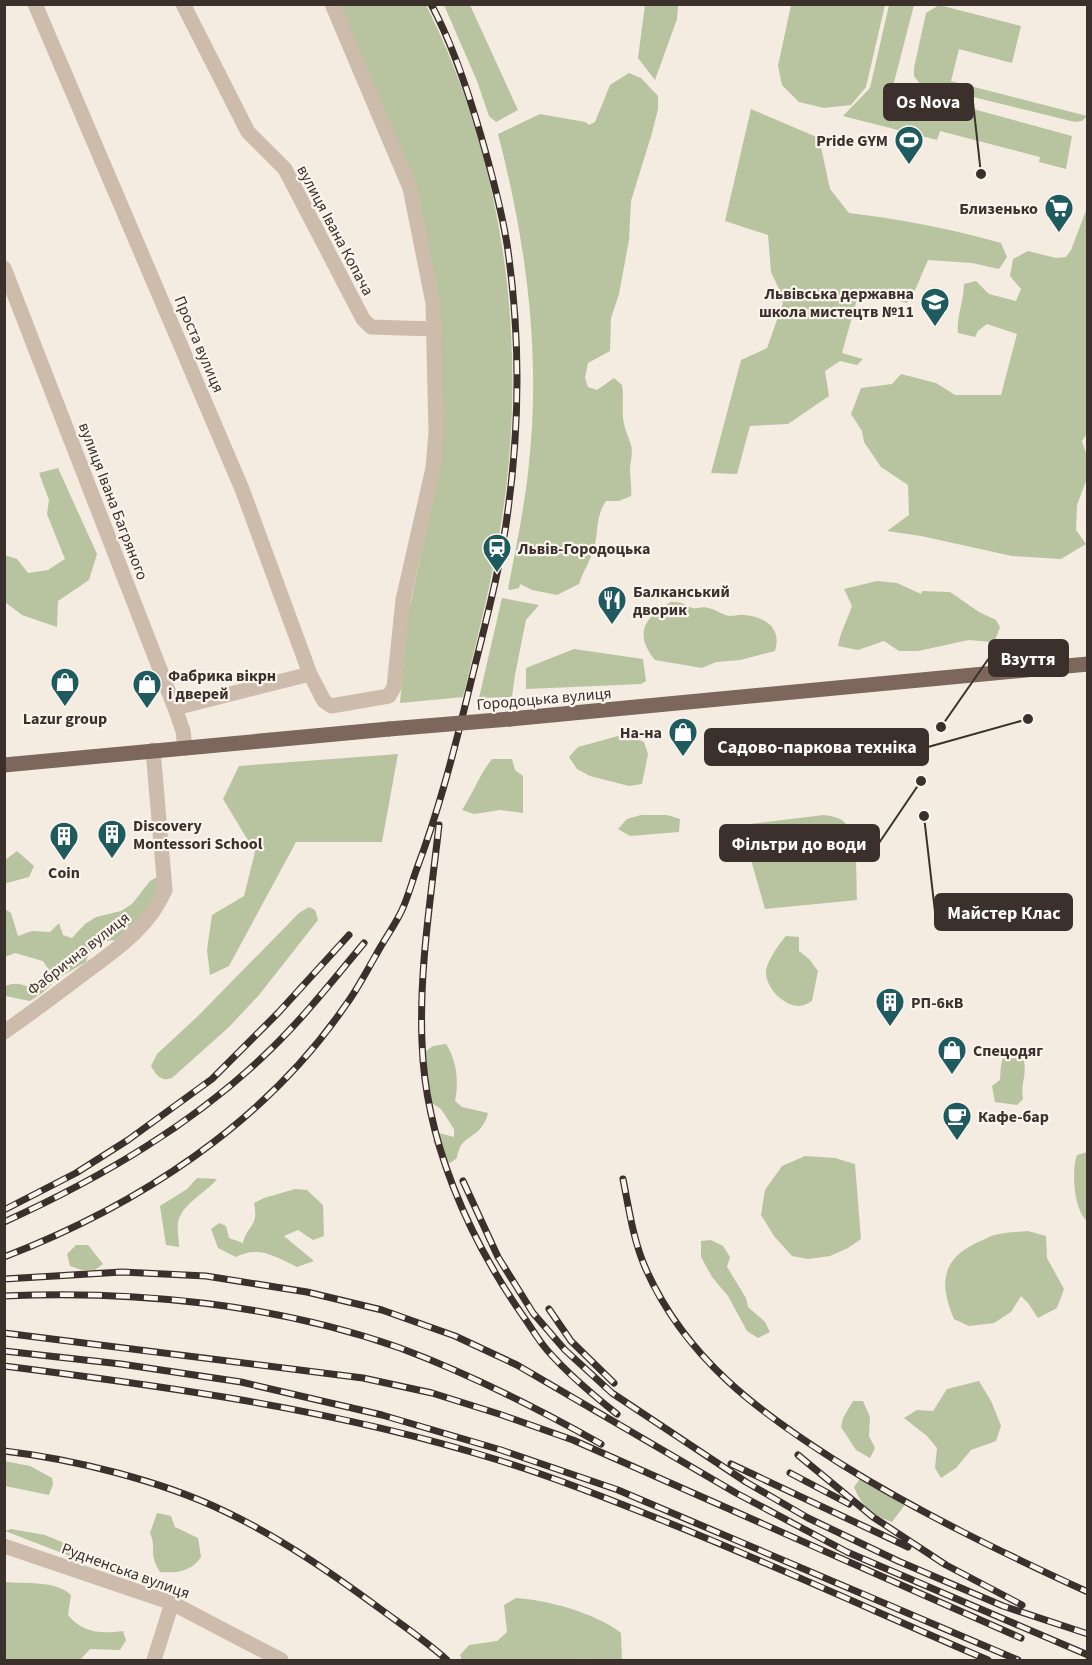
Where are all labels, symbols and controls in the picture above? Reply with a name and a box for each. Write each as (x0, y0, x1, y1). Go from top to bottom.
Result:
callout: Os Nova (884, 84, 973, 120)
text: Os Nova (896, 90, 960, 115)
sports icon: Pride GYM (893, 124, 925, 166)
place label: Pride GYM (816, 130, 888, 152)
street label: вулиця Івана Копача (291, 161, 379, 300)
supermarket icon: Близенько (1043, 192, 1075, 234)
place label: Близенько (959, 198, 1038, 220)
place label: Львівська державна школа мистецтв №11 (759, 283, 914, 323)
school or university icon: Львівська державна школа мистецтв №11 (919, 286, 951, 328)
street label: Проста вулиця (169, 292, 229, 396)
street label: вулиця Івана Багряного (73, 419, 153, 583)
station icon: Львів-Городоцька (481, 532, 513, 574)
place label: Львів-Городоцька (517, 538, 650, 560)
place label: Балканський дворик (633, 581, 730, 621)
restaurant icon: Балканський дворик (596, 584, 628, 626)
callout: Взуття (989, 640, 1068, 676)
text: Взуття (1001, 647, 1055, 672)
place label: Фабрика вікрн і дверей (168, 665, 276, 705)
shop icon: Lazur group (49, 666, 81, 708)
shop icon: Фабрика вікрн і дверей (131, 668, 163, 710)
street label: Городоцька вулиця (476, 682, 613, 716)
place label: Lazur group (23, 708, 107, 730)
shop icon: На-на (667, 716, 699, 758)
place label: На-на (620, 722, 662, 744)
callout: Садово-паркова техніка (705, 729, 928, 765)
text: Садово-паркова техніка (717, 735, 917, 760)
place label: Discovery Montessori School (133, 815, 263, 855)
building icon: Discovery Montessori School (96, 818, 128, 860)
building icon: Coin (48, 820, 80, 862)
callout: Фільтри до води (720, 825, 879, 861)
text: Фільтри до води (731, 832, 867, 857)
place label: Coin (48, 862, 80, 884)
callout: Майстер Клас (935, 894, 1072, 930)
text: Майстер Клас (947, 901, 1061, 926)
street label: Фабрична вулиця (23, 907, 135, 1001)
building icon: РП-6кВ (874, 986, 906, 1028)
place label: РП-6кВ (911, 992, 964, 1014)
shop icon: Спецодяг (936, 1034, 968, 1076)
place label: Спецодяг (973, 1040, 1043, 1062)
cafe icon: Кафе-бар (941, 1100, 973, 1142)
place label: Кафе-бар (978, 1106, 1049, 1128)
street label: Рудненська вулиця (58, 1537, 193, 1604)

